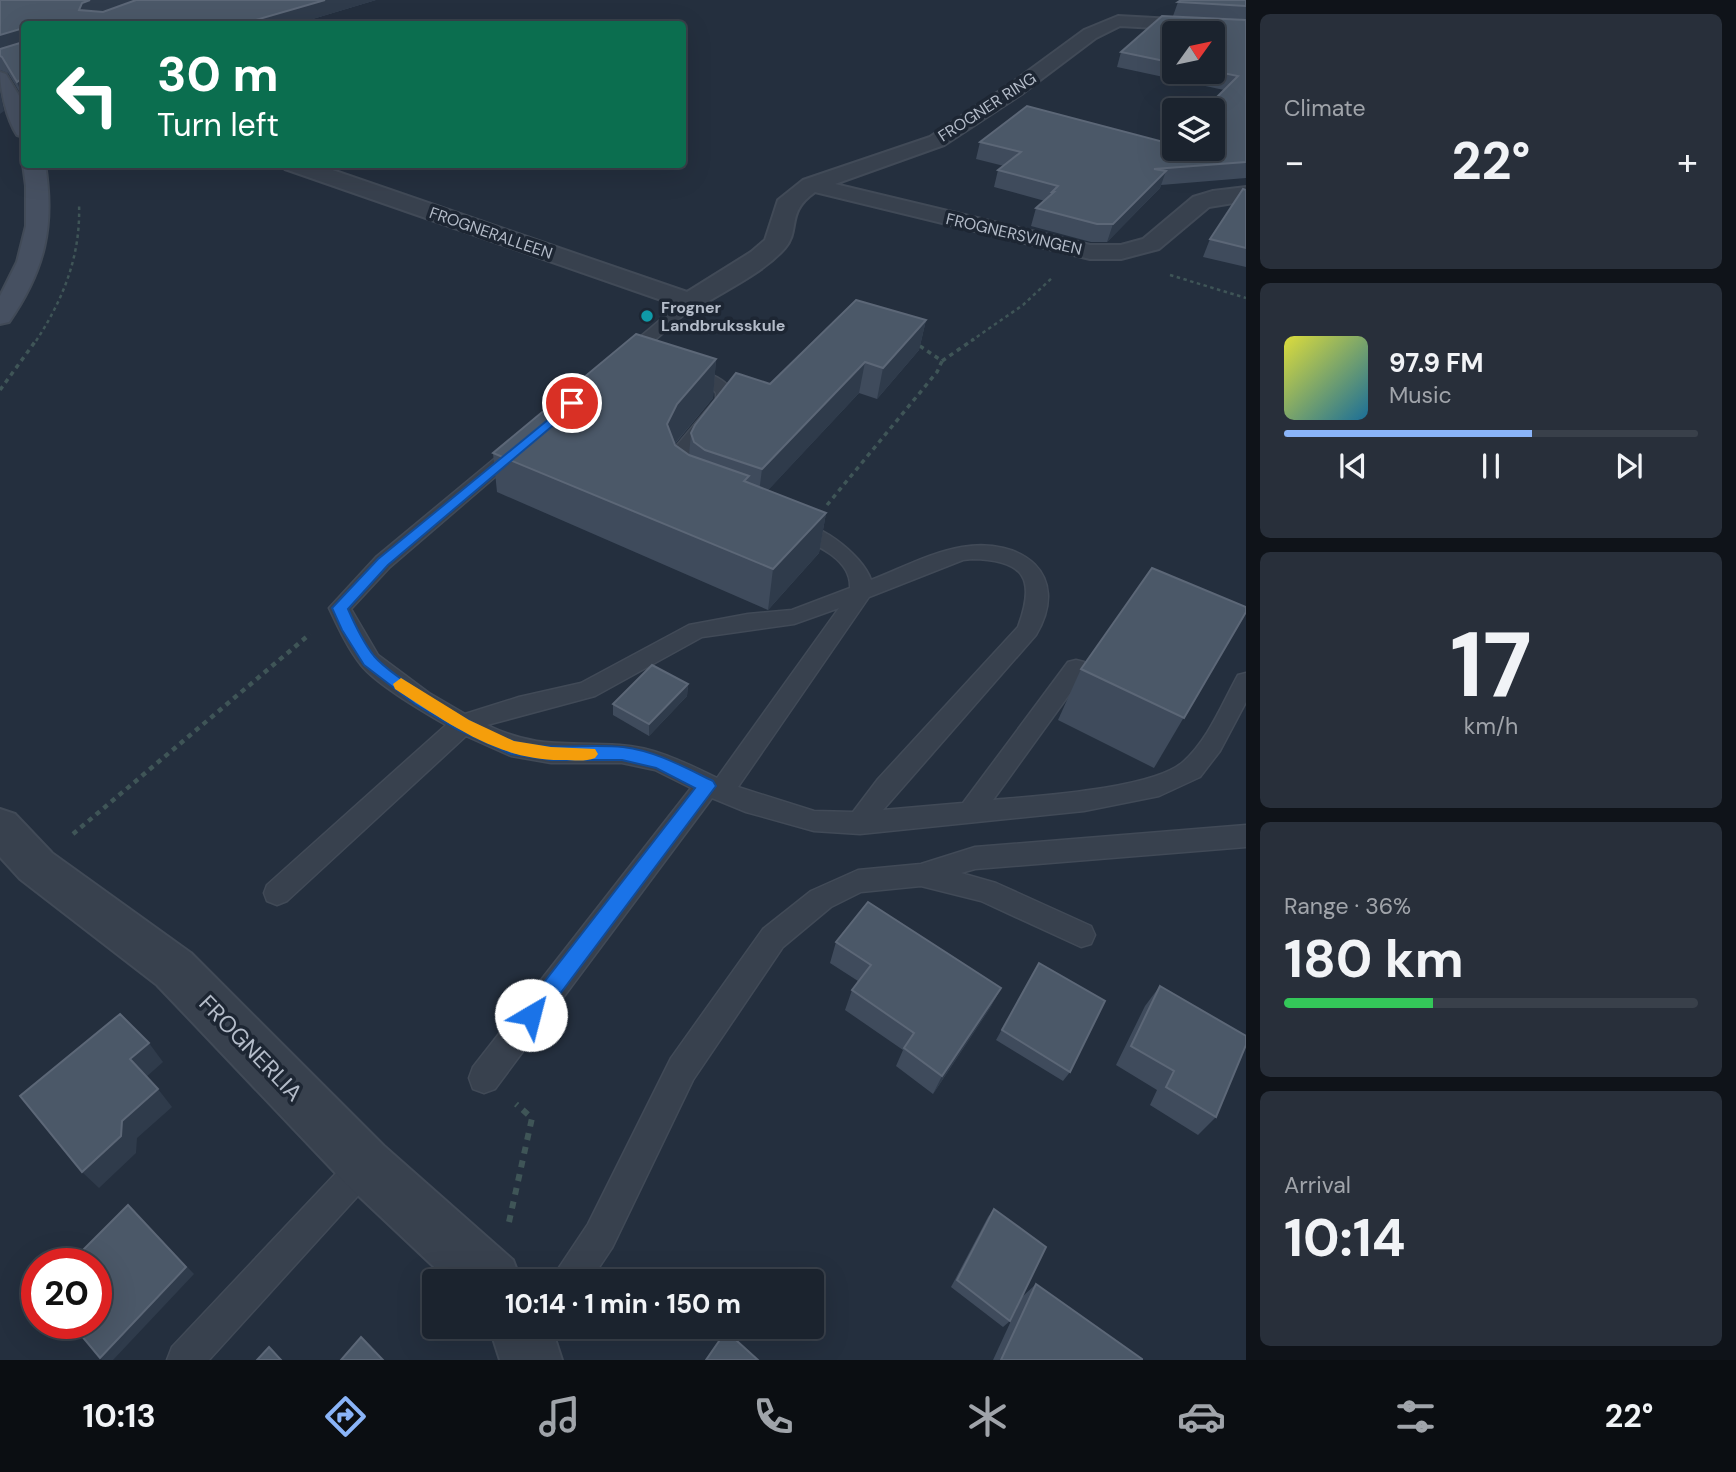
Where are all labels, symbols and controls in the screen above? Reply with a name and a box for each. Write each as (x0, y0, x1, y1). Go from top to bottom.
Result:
north arrow (1162, 21, 1225, 84)
map controls (1162, 21, 1225, 161)
text: 30 m (157, 42, 279, 106)
icon: left (42, 49, 133, 140)
street label: FROGNER RING (934, 67, 1040, 147)
text: Climate (1284, 93, 1366, 123)
button: layers (1162, 98, 1225, 161)
text: Turn left (157, 104, 279, 146)
text: 22° (1452, 127, 1530, 195)
text: − (1284, 137, 1305, 187)
text: + (1677, 137, 1698, 187)
street label: FROGNERALLEEN (427, 202, 555, 264)
street label: FROGNERSVINGEN (944, 208, 1084, 260)
place label: Frogner Landbruksskule (661, 297, 785, 336)
marker: Frogner Landbruksskule (639, 308, 655, 324)
text: 97.9 FM (1389, 346, 1484, 380)
pin (542, 373, 602, 433)
text: Music (1389, 380, 1452, 410)
icon: arrive (553, 384, 591, 422)
icon: previous (1334, 447, 1372, 485)
icon: pause (1472, 447, 1510, 485)
icon: next (1610, 447, 1648, 485)
text: 17 (1450, 606, 1532, 724)
text: km/h (1464, 711, 1518, 741)
text: Range · 36% (1284, 891, 1411, 921)
text: 180 km (1284, 925, 1464, 993)
position arrow (494, 978, 568, 1052)
street label: FROGNERLIA (193, 988, 309, 1108)
text: Arrival (1284, 1170, 1351, 1200)
text: 10:14 (1284, 1204, 1405, 1272)
speed limit sign: 20 (21, 1248, 112, 1339)
text: 10:14 · 1 min · 150 m (505, 1287, 741, 1321)
icon: directions (321, 1392, 370, 1441)
icon: music (535, 1392, 584, 1441)
icon: phone (749, 1392, 798, 1441)
icon: climate (963, 1392, 1012, 1441)
icon: car (1177, 1392, 1226, 1441)
icon: filters (1391, 1392, 1440, 1441)
text: 10:13 (83, 1395, 156, 1437)
text: 22° (1605, 1395, 1653, 1437)

